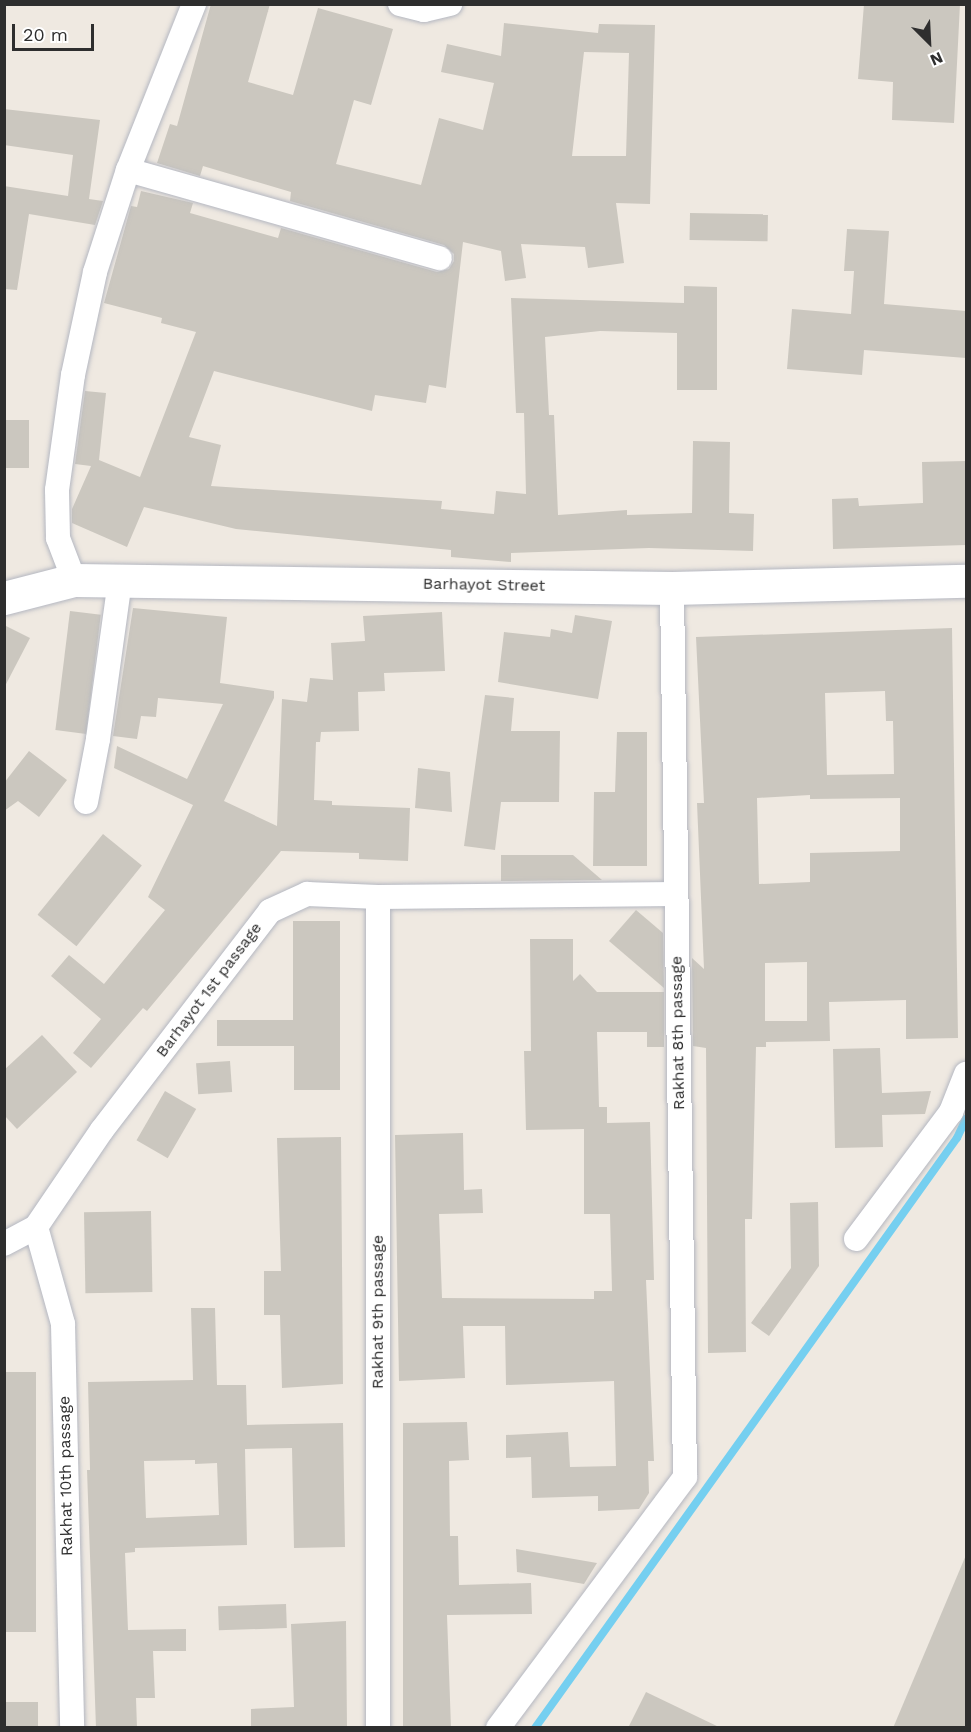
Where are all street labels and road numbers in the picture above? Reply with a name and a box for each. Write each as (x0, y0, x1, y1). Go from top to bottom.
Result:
street label: Barhayot Street (423, 574, 545, 596)
street label: Barhayot 1st passage (152, 919, 266, 1061)
street label: Rakhat 8th passage (667, 956, 689, 1110)
street label: Rakhat 9th passage (368, 1235, 388, 1389)
street label: Rakhat 10th passage (55, 1396, 77, 1556)

